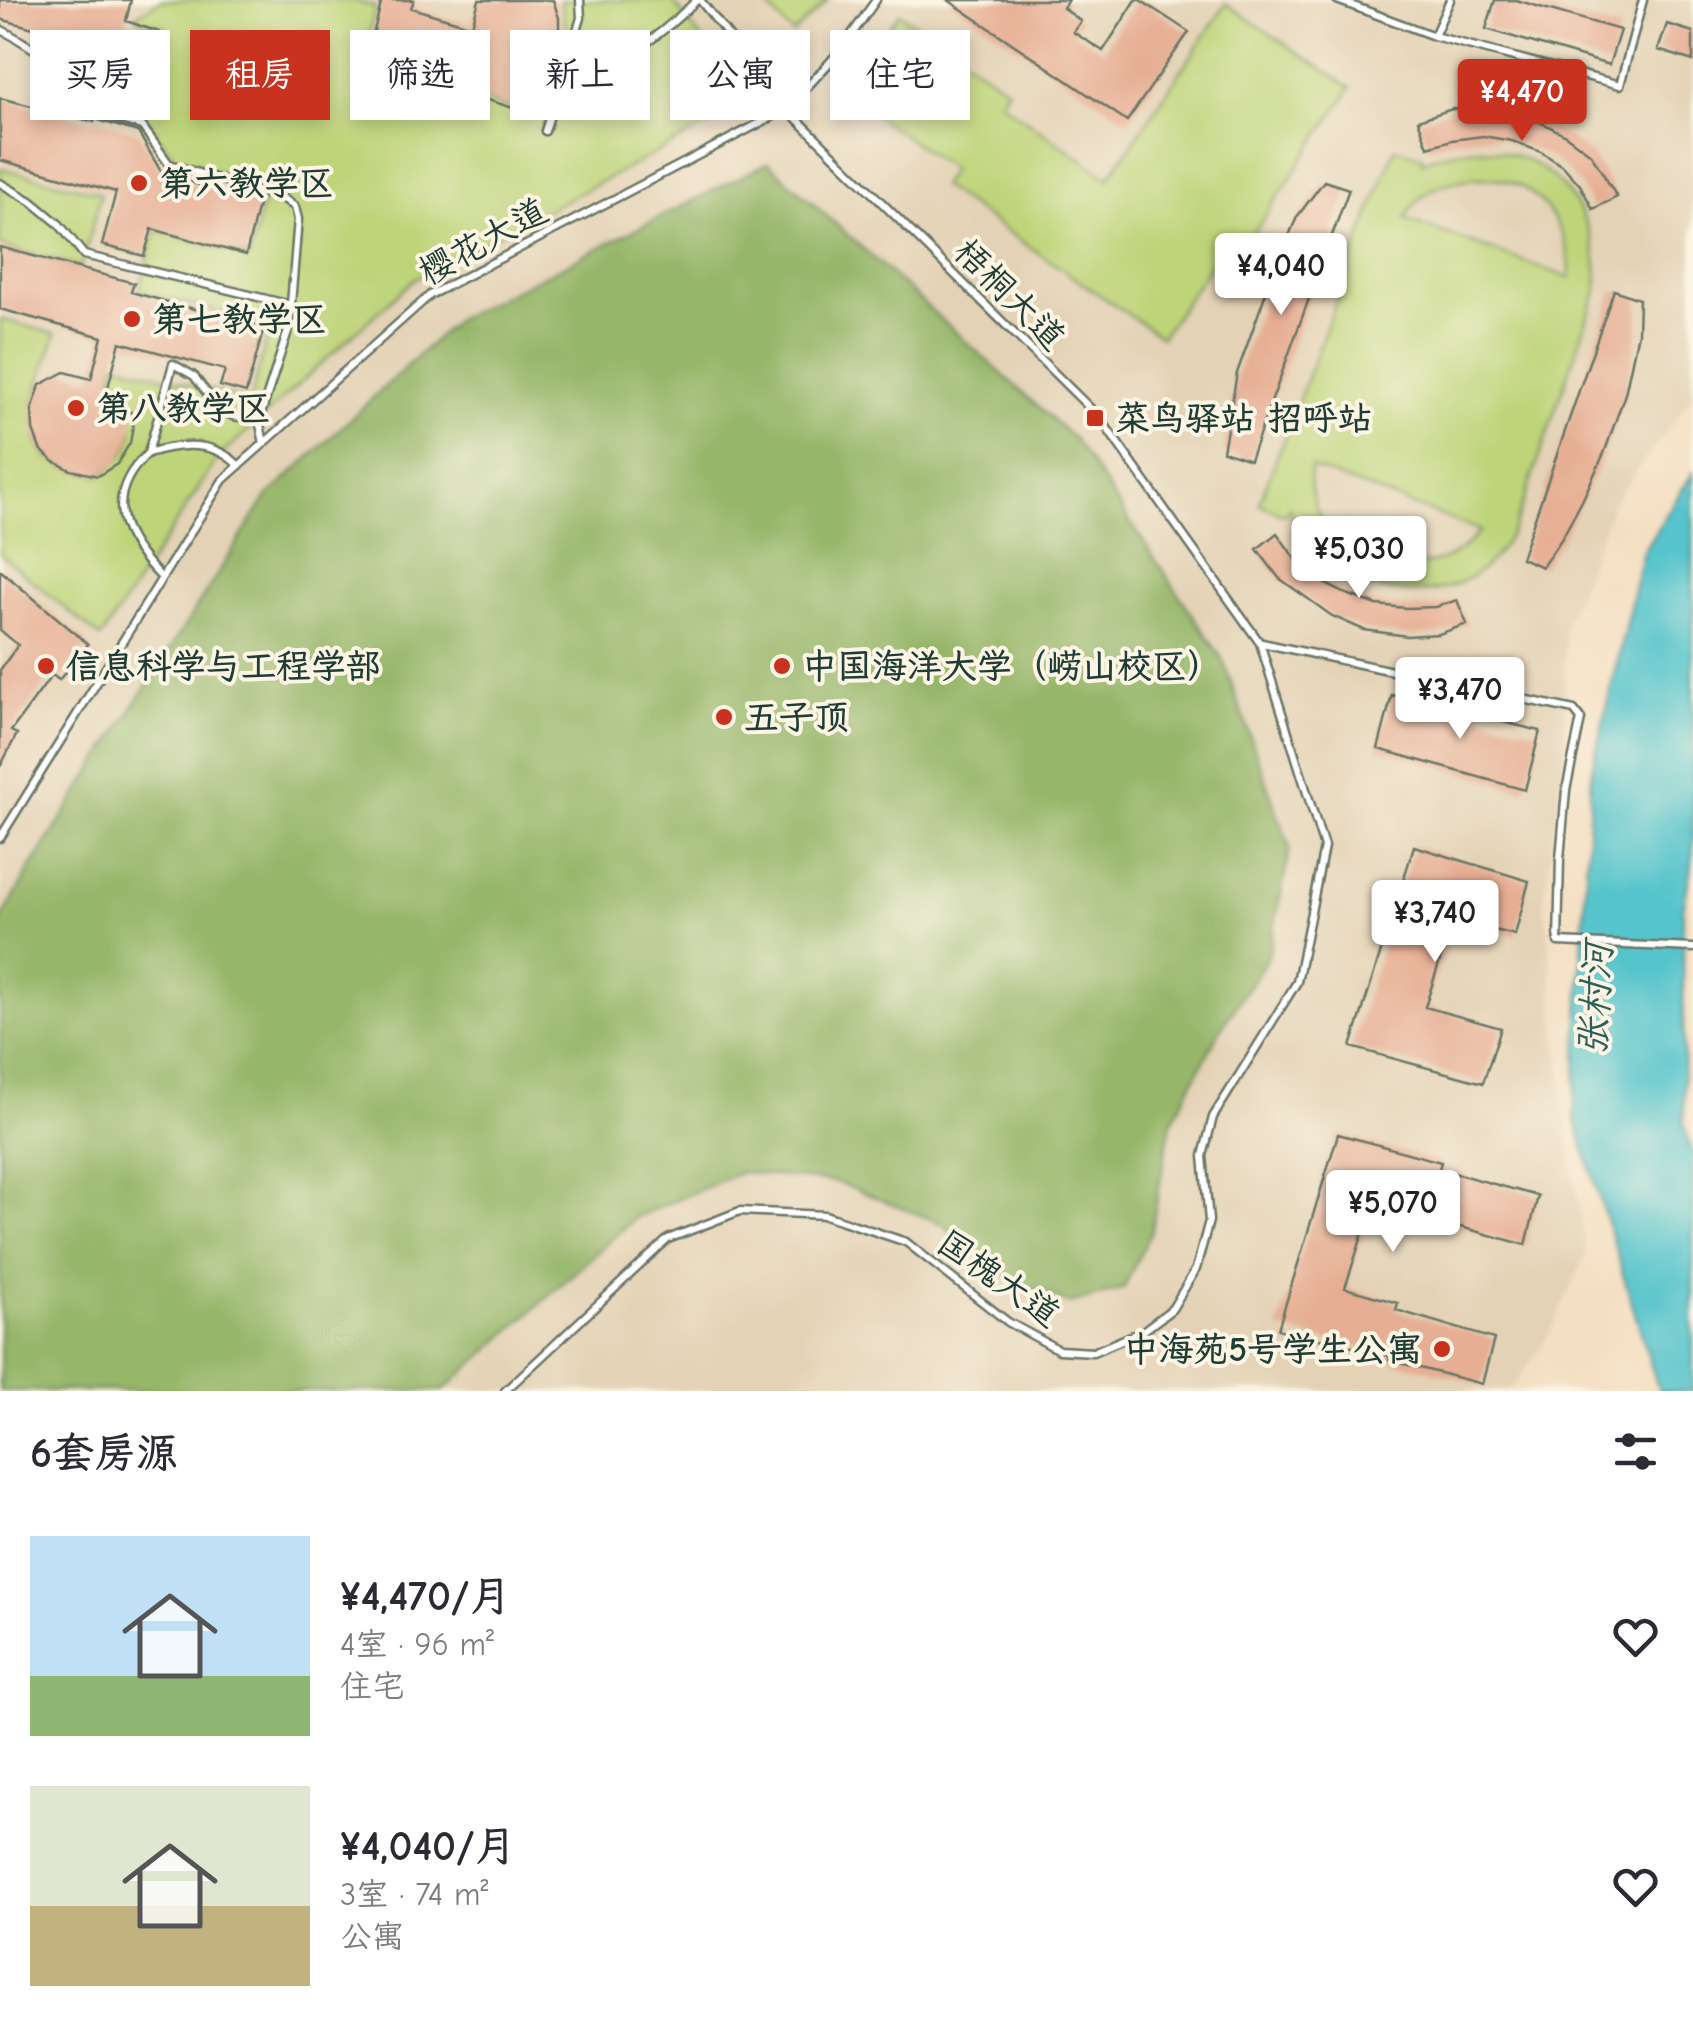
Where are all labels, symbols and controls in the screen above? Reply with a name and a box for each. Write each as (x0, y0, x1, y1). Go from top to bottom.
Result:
chip: 买房 (30, 30, 170, 120)
chip: 租房 (190, 30, 330, 120)
chip: 筛选 (350, 30, 490, 120)
chip: 新上 (510, 30, 650, 120)
chip: 公寓 (670, 30, 810, 120)
chip: 住宅 (830, 30, 970, 120)
pin: ¥4,470 (1441, 59, 1603, 144)
text: ¥4,470 (1480, 73, 1564, 110)
place label: 第六教学区 (159, 163, 334, 204)
marker: 第六教学区 (128, 172, 150, 194)
street label: 樱花大道 (412, 190, 554, 293)
street label: 梧桐大道 (946, 230, 1074, 358)
pin: ¥4,040 (1200, 233, 1362, 318)
text: ¥4,040 (1237, 247, 1325, 284)
place label: 第七教学区 (152, 299, 327, 340)
marker: 第七教学区 (121, 308, 143, 330)
place label: 第八教学区 (96, 388, 271, 429)
marker: 第八教学区 (65, 397, 87, 419)
place label: 菜鸟驿站 招呼站 (1115, 398, 1372, 439)
marker: 菜鸟驿站 招呼站 (1084, 407, 1106, 429)
pin: ¥5,030 (1278, 516, 1440, 601)
text: ¥5,030 (1313, 530, 1405, 567)
place label: 信息科学与工程学部 (66, 646, 381, 687)
place label: 中国海洋大学（崂山校区） (802, 646, 1222, 687)
marker: 信息科学与工程学部 (35, 655, 57, 677)
marker: 中国海洋大学（崂山校区） (771, 655, 793, 677)
pin: ¥3,470 (1379, 657, 1541, 742)
text: ¥3,470 (1417, 671, 1503, 708)
place label: 五子顶 (744, 697, 849, 738)
marker: 五子顶 (713, 706, 735, 728)
pin: ¥3,740 (1354, 880, 1516, 965)
text: ¥3,740 (1394, 894, 1476, 931)
water label: 张村河 (1571, 935, 1621, 1057)
pin: ¥5,070 (1312, 1170, 1474, 1255)
text: ¥5,070 (1348, 1184, 1438, 1221)
street label: 国槐大道 (930, 1221, 1068, 1335)
place label: 中海苑5号学生公寓 (1123, 1329, 1422, 1370)
marker: 中海苑5号学生公寓 (1431, 1338, 1453, 1360)
icon: filters (1608, 1424, 1663, 1479)
text: 6套房源 (30, 1429, 178, 1478)
text: ¥4,470/月 (340, 1572, 511, 1621)
icon: home (110, 1576, 230, 1696)
icon: heart (1608, 1609, 1663, 1664)
text: 4室 · 96 m² (340, 1626, 494, 1663)
text: 住宅 (340, 1668, 404, 1705)
text: ¥4,040/月 (340, 1822, 517, 1871)
icon: home (110, 1826, 230, 1946)
icon: heart (1608, 1859, 1663, 1914)
text: 3室 · 74 m² (340, 1876, 488, 1913)
text: 公寓 (340, 1918, 404, 1955)

